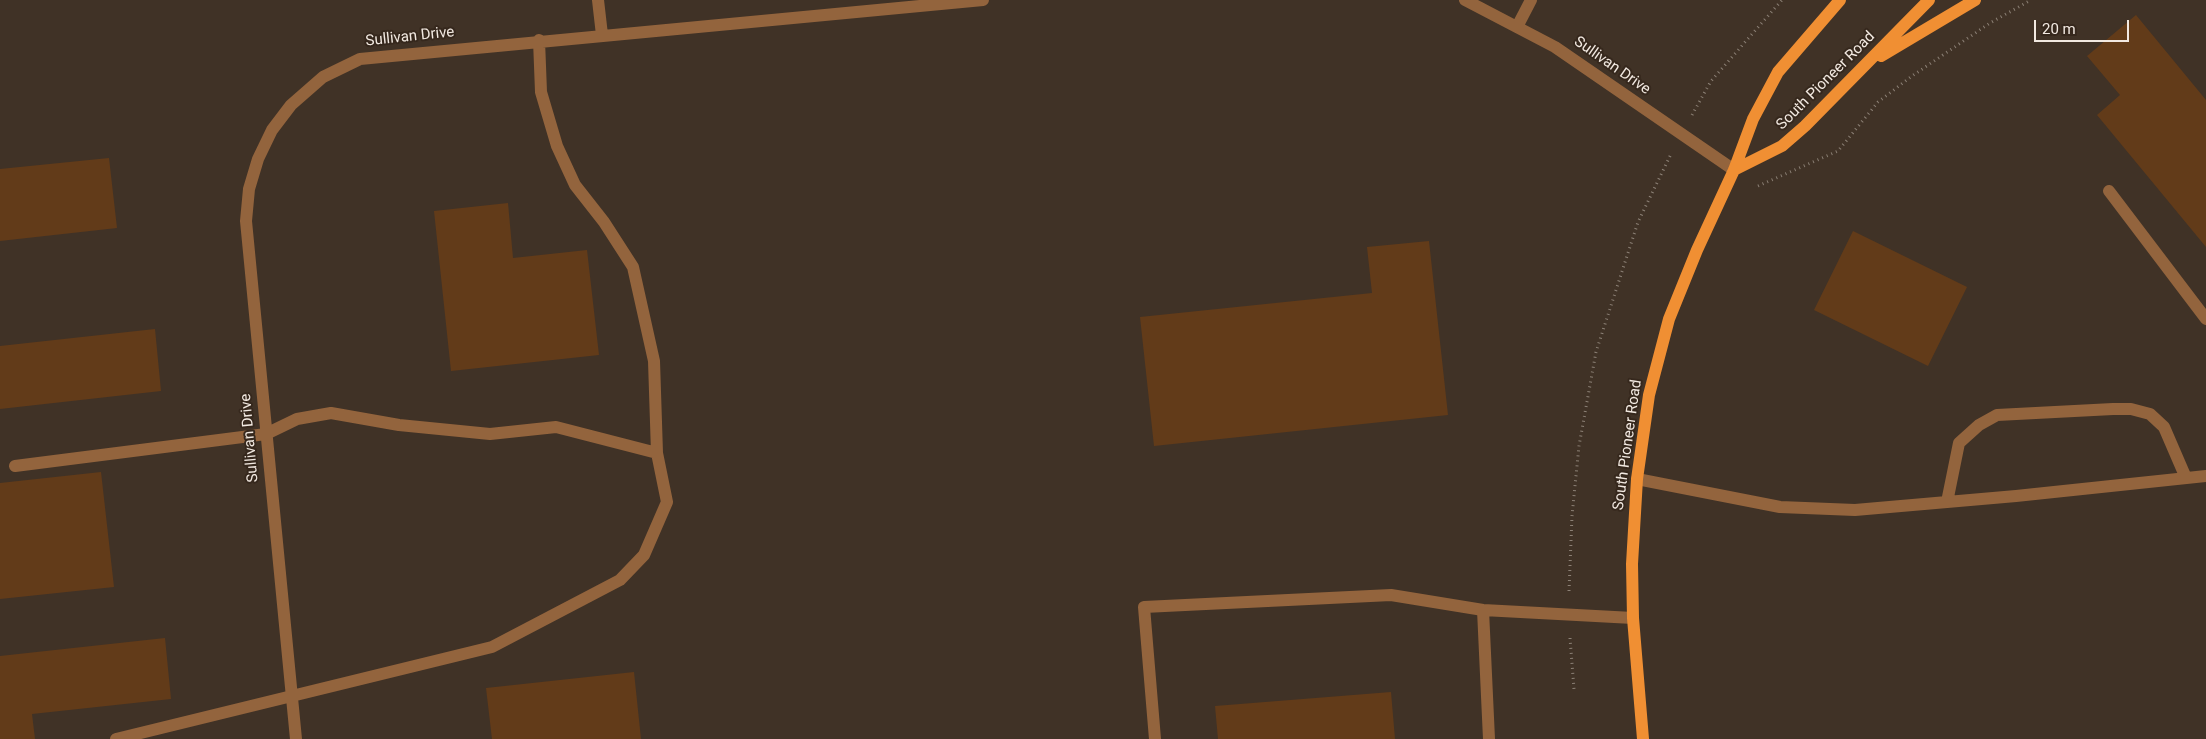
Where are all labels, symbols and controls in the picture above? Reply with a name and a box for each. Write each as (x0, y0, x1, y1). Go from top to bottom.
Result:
scale bar (2036, 10, 2131, 42)
text: 20 m (2042, 20, 2076, 38)
street label: Sullivan Drive (365, 23, 455, 51)
street label: South Pioneer Road (1773, 28, 1879, 134)
street label: Sullivan Drive (1570, 33, 1654, 99)
street label: South Pioneer Road (1610, 379, 1646, 511)
street label: Sullivan Drive (237, 393, 263, 483)

